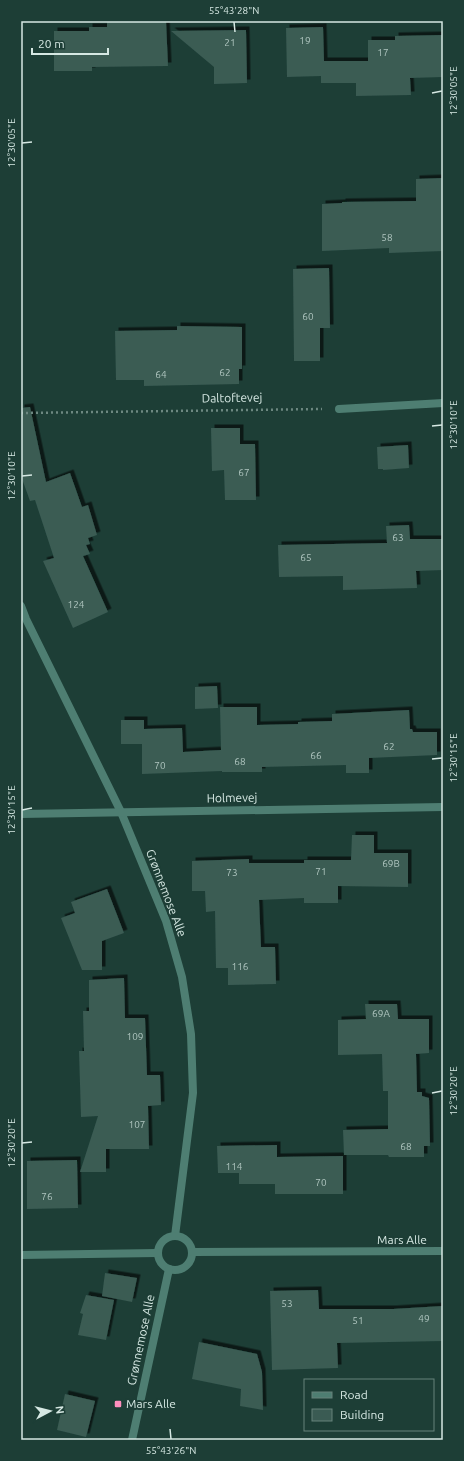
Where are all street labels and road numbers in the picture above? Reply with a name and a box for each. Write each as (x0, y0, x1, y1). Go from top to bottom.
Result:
street label: Daltoftevej (201, 390, 263, 405)
street label: Holmevej (206, 791, 258, 804)
street label: Grønnemose Alle (144, 847, 189, 938)
street label: Mars Alle (377, 1233, 427, 1246)
street label: Grønnemose Alle (125, 1293, 156, 1386)

